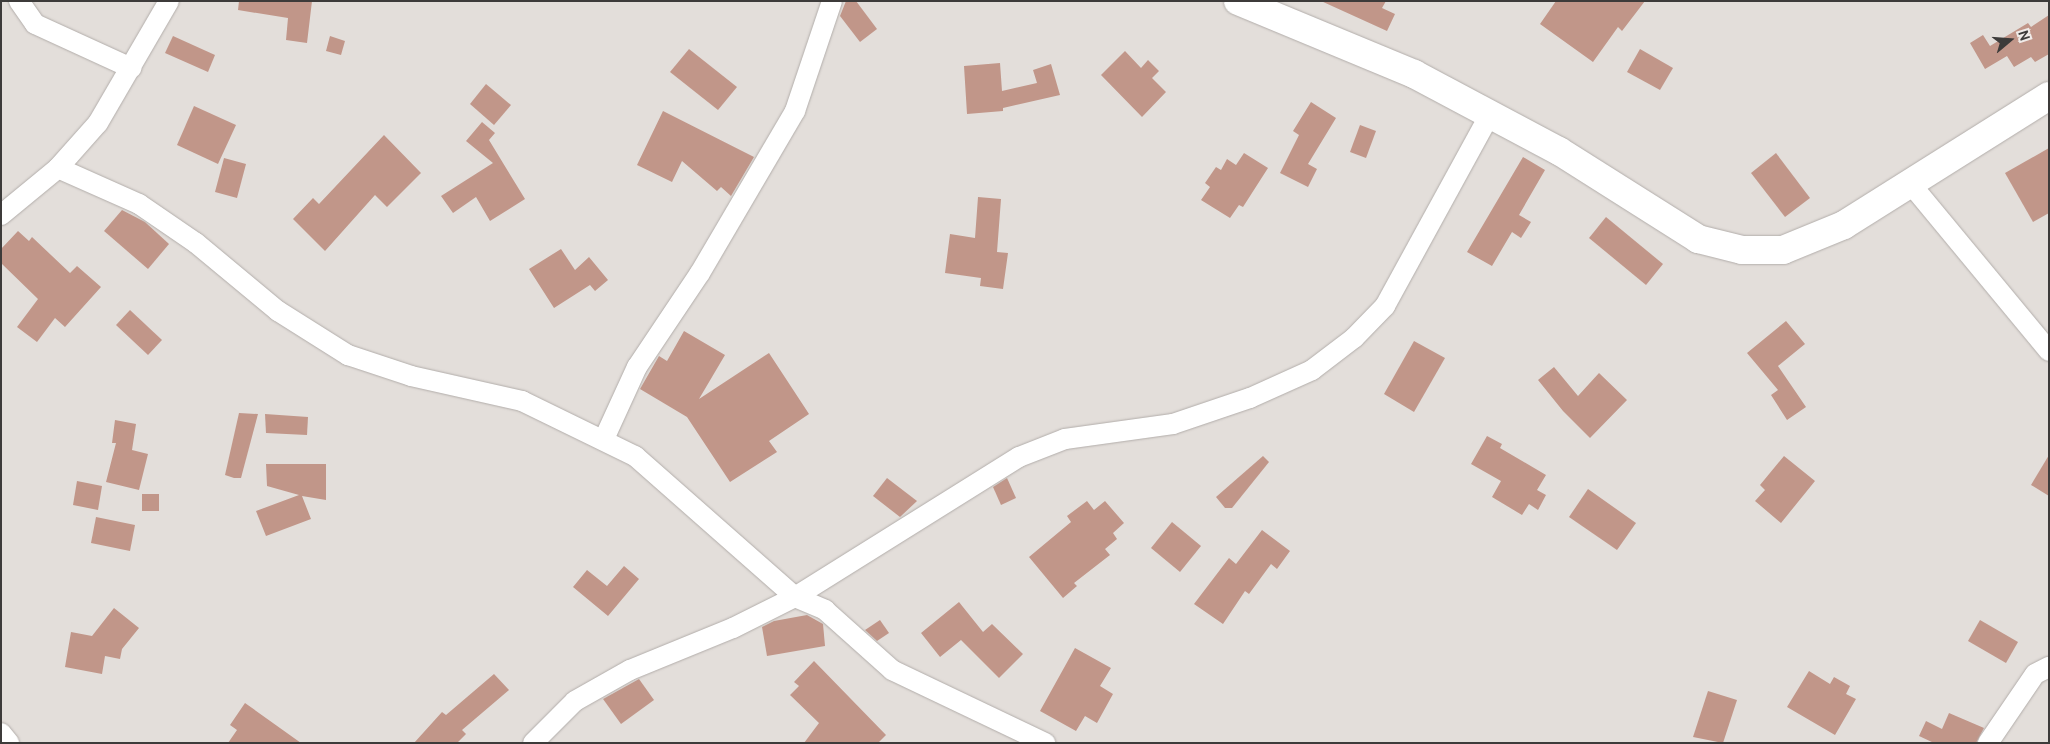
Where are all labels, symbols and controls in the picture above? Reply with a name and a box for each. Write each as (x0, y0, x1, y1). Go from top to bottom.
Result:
north arrow (1985, 15, 2035, 65)
text: N (2014, 28, 2034, 43)

